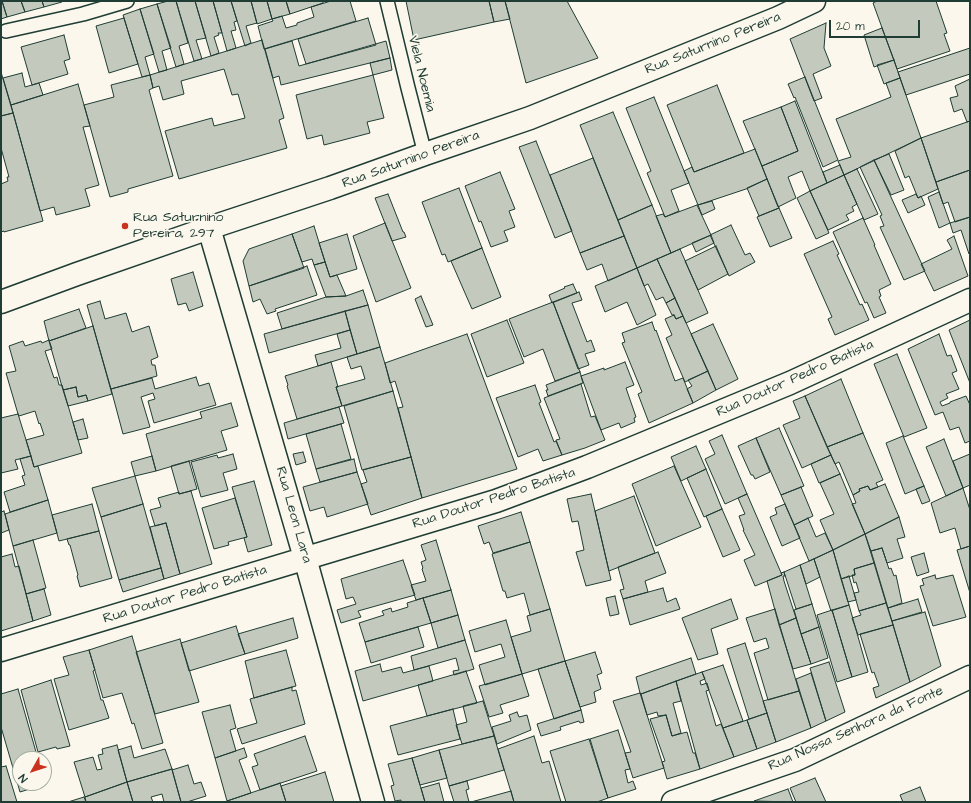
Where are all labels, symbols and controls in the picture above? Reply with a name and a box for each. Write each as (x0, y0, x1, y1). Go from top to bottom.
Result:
street label: Rua Saturnino Pereira (643, 9, 783, 79)
scale bar (831, 12, 922, 38)
text: 20 m (836, 18, 865, 35)
street label: Viela Noemia (403, 34, 439, 114)
street label: Rua Saturnino Pereira (340, 127, 482, 193)
place label: Rua Saturnino Pereira, 297 (133, 210, 223, 242)
marker: Rua Saturnino Pereira, 297 (120, 221, 130, 231)
street label: Rua Doutor Pedro Batista (714, 337, 876, 421)
street label: Rua Leon Lara (271, 465, 315, 565)
street label: Rua Doutor Pedro Batista (410, 465, 578, 533)
street label: Rua Doutor Pedro Batista (101, 562, 269, 628)
street label: Rua Nossa Senhora da Fonte (766, 683, 946, 775)
north arrow (12, 751, 52, 791)
text: N (15, 771, 31, 786)

